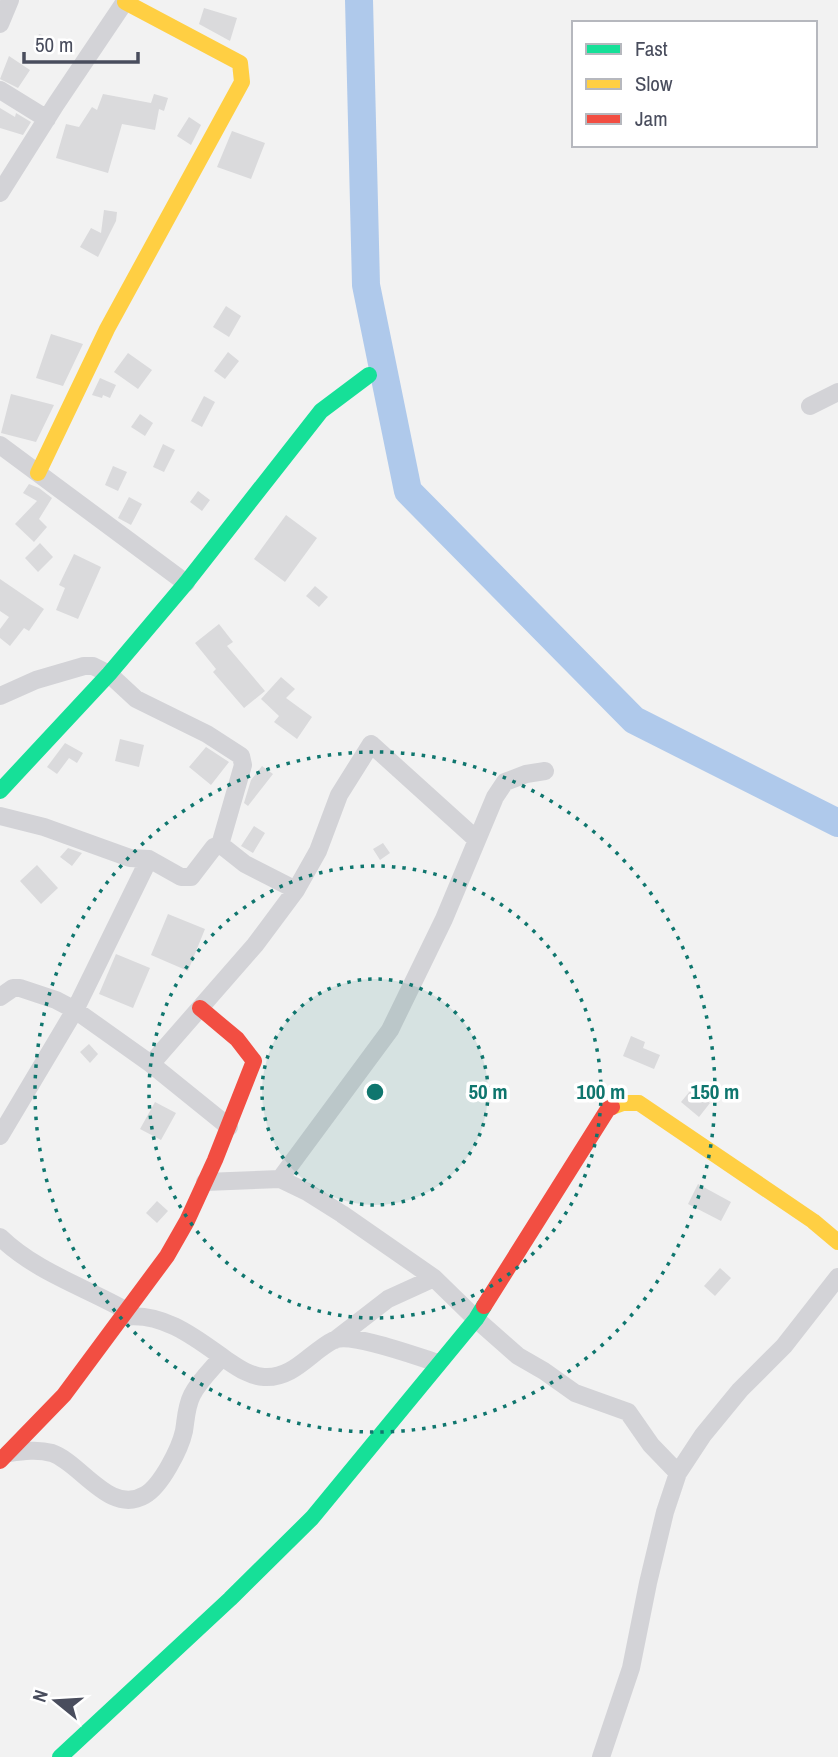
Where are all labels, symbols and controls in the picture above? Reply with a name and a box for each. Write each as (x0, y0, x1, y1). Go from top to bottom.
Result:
scale bar (24, 21, 138, 65)
legend (572, 21, 817, 147)
text: 50 m (35, 30, 73, 59)
text: Fast (635, 34, 668, 63)
text: Slow (635, 69, 673, 98)
text: Jam (635, 104, 668, 133)
text: 50 m (468, 1077, 508, 1106)
text: 100 m (577, 1077, 625, 1106)
text: 150 m (691, 1077, 739, 1106)
centre of rings (363, 1080, 387, 1104)
north arrow (21, 1666, 91, 1736)
text: N (26, 1686, 54, 1705)

